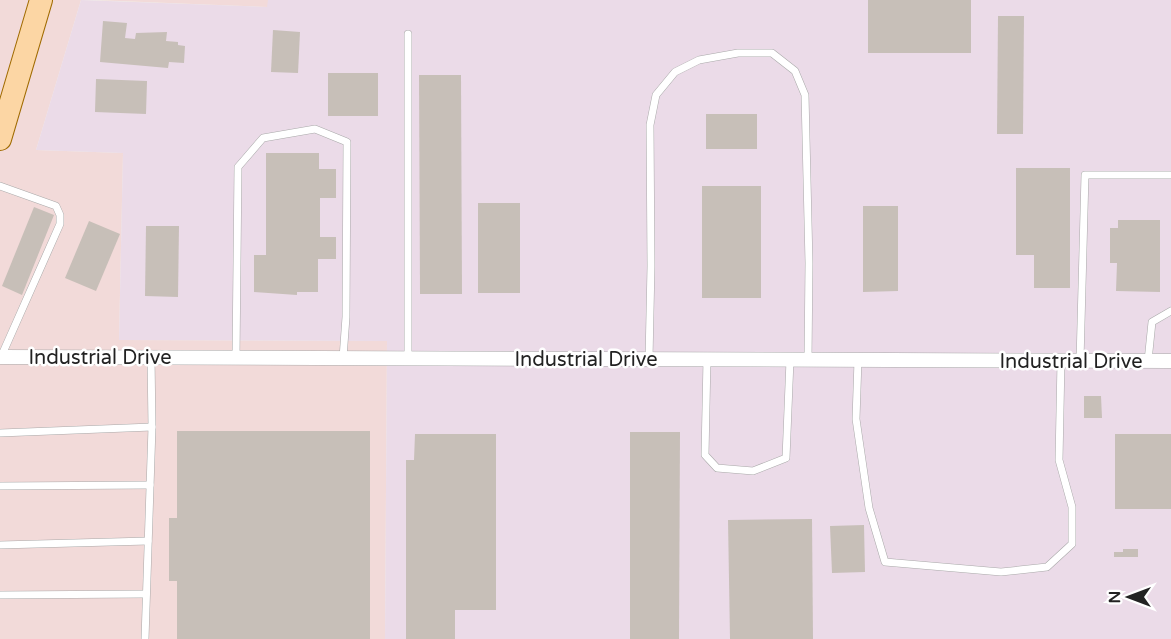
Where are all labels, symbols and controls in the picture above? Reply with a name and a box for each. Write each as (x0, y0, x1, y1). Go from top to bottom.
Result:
street label: Industrial Drive (29, 346, 171, 370)
street label: Industrial Drive (515, 348, 657, 372)
street label: Industrial Drive (1000, 350, 1142, 374)
north arrow (1099, 567, 1159, 627)
text: N (1105, 591, 1125, 603)

